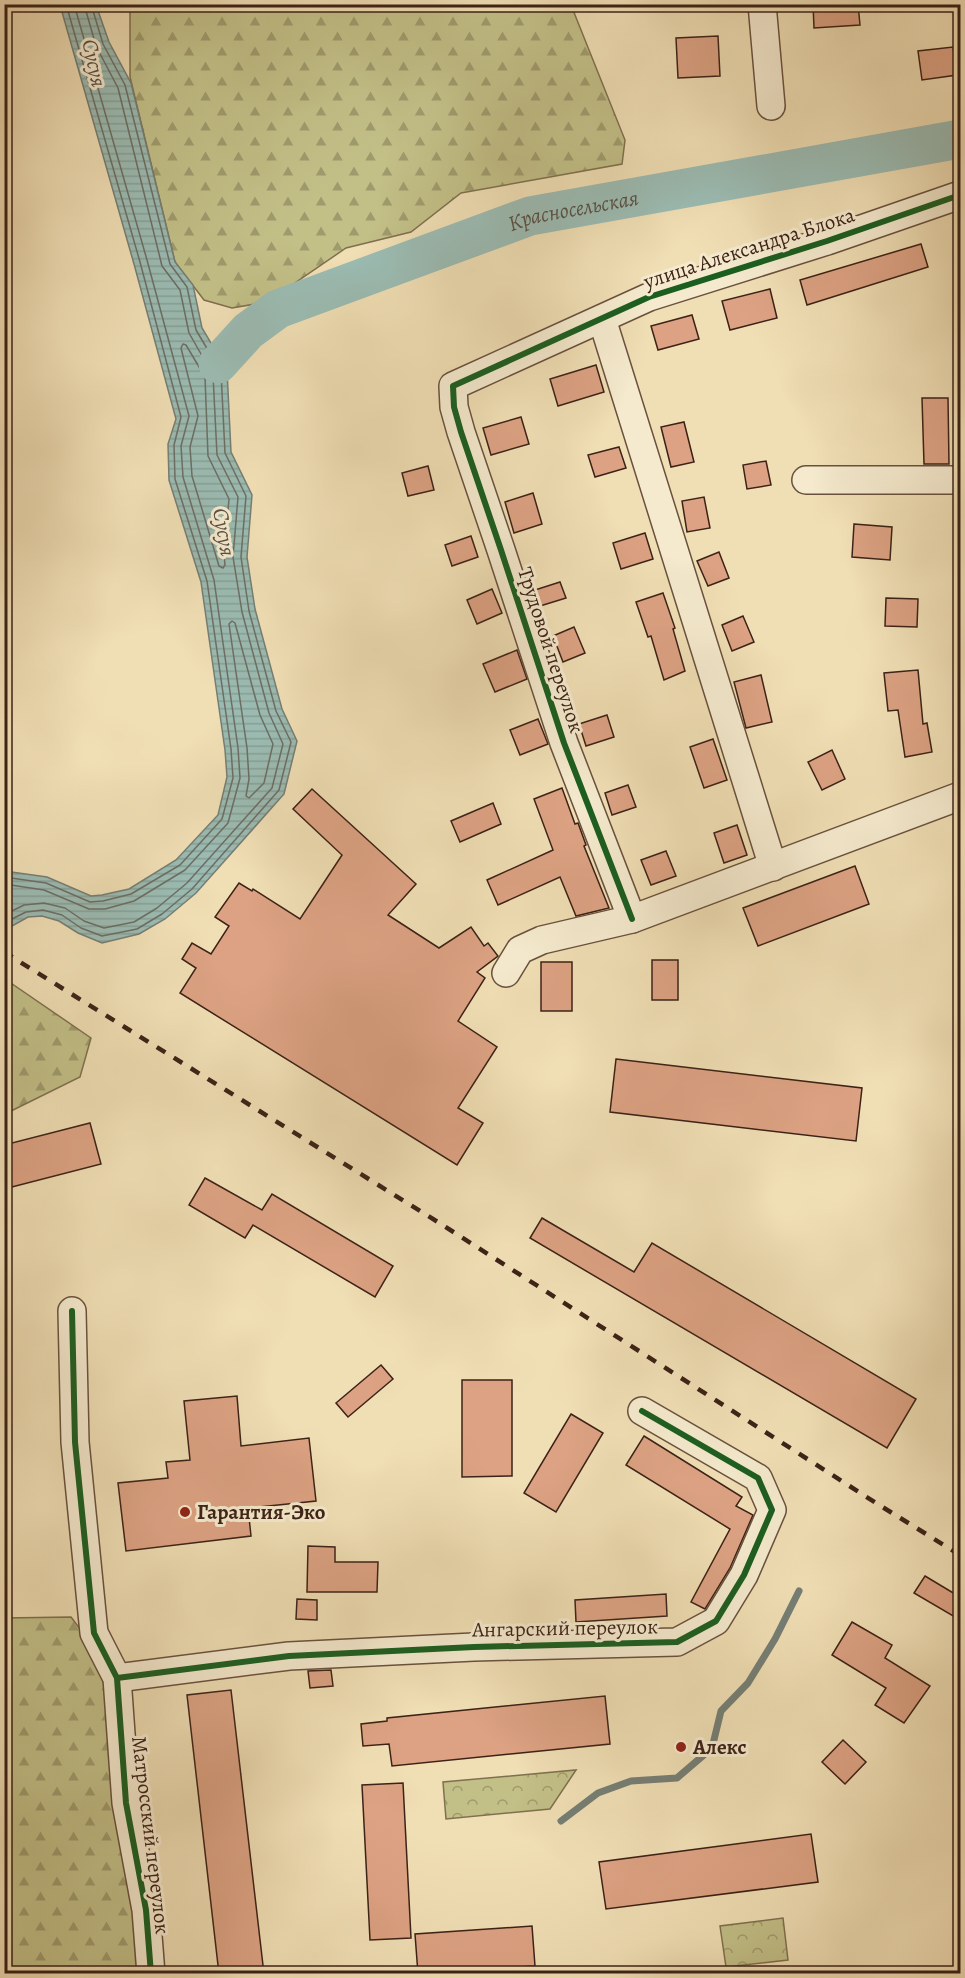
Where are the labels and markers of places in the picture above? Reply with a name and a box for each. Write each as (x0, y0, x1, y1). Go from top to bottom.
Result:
place label: Гарантия-Эко (197, 1498, 326, 1526)
marker: Гарантия-Эко (178, 1505, 192, 1519)
place label: Алекс (692, 1733, 747, 1761)
marker: Алекс (674, 1740, 688, 1754)

